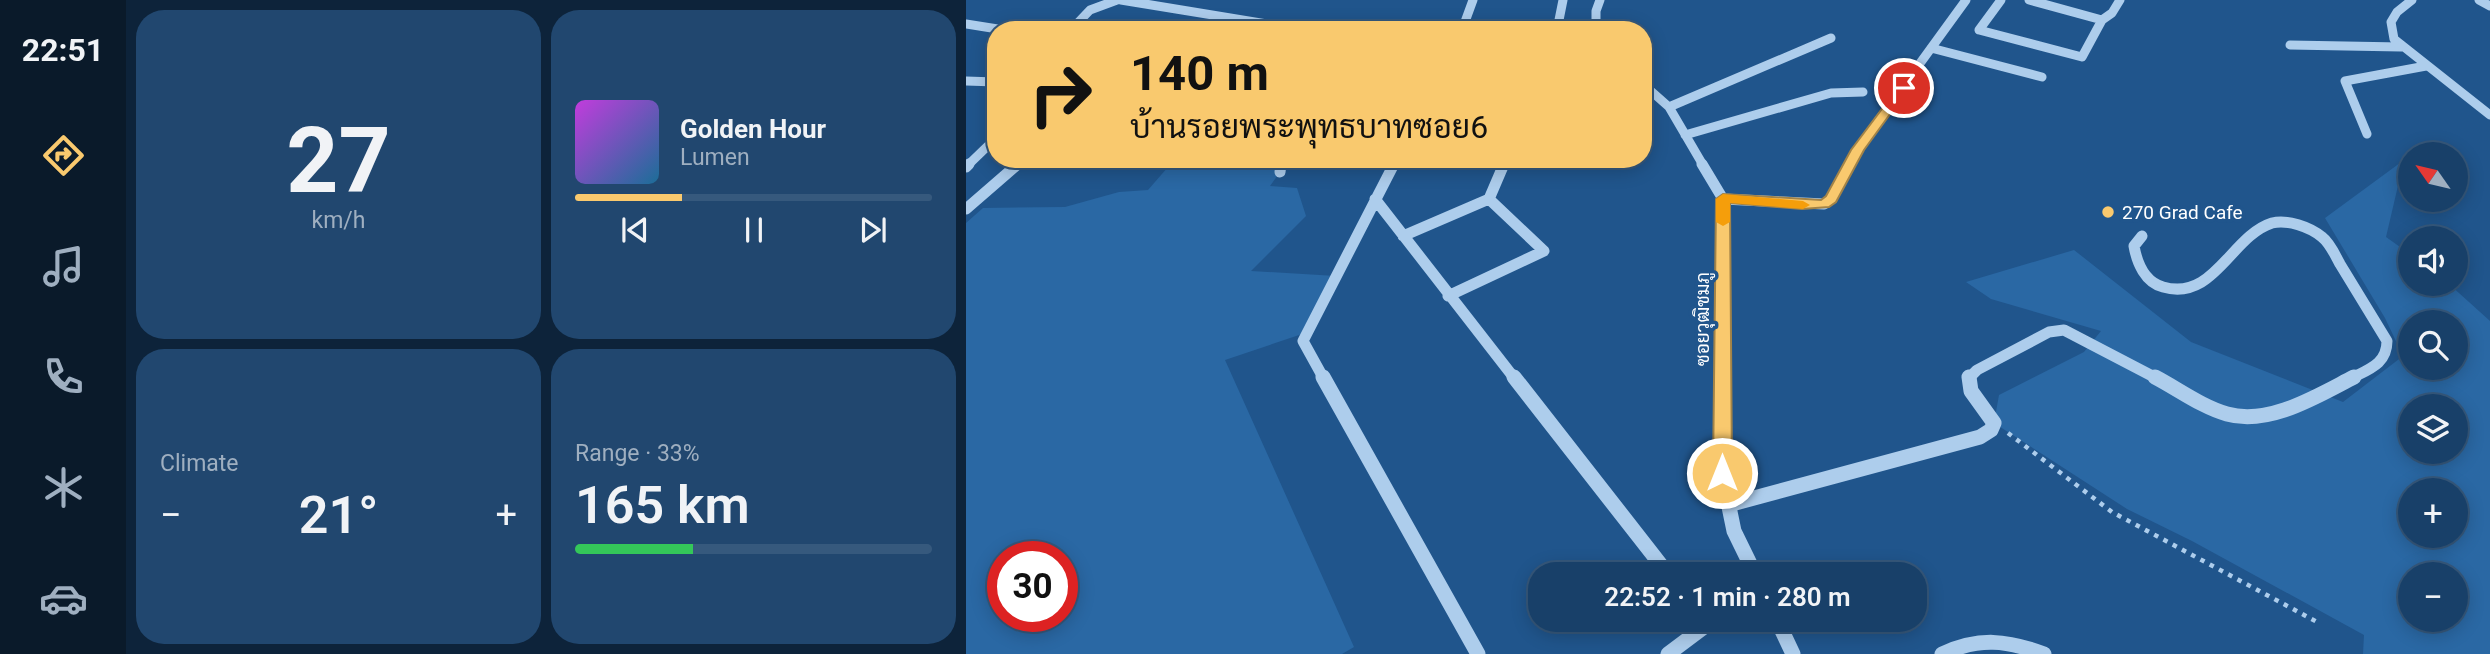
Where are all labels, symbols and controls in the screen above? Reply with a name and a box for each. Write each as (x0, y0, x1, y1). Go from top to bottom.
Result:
text: 22:51 (22, 31, 104, 69)
text: 140 m (1130, 45, 1269, 102)
icon: right (1015, 49, 1106, 140)
pin (1874, 58, 1934, 118)
icon: arrive (1885, 69, 1923, 107)
text: 27 (286, 108, 391, 214)
text: บ้านรอยพระพุทธบาทซอย6 (1130, 108, 1488, 146)
text: Golden Hour (680, 114, 826, 144)
icon: directions (39, 131, 88, 180)
north arrow (2398, 142, 2468, 212)
map controls (2398, 142, 2468, 632)
text: Lumen (680, 144, 750, 171)
place label: 270 Grad Cafe (2122, 201, 2243, 224)
marker: 270 Grad Cafe (2100, 204, 2116, 220)
text: km/h (312, 207, 366, 234)
icon: previous (616, 211, 654, 249)
icon: pause (735, 211, 773, 249)
icon: next (854, 211, 892, 249)
button: sound (2398, 226, 2468, 296)
icon: music (39, 242, 88, 291)
street label: ซอยวุฒิชมภู (1691, 272, 1716, 366)
button: search (2398, 310, 2468, 380)
icon: phone (39, 352, 88, 401)
button: layers (2398, 394, 2468, 464)
position arrow (1685, 436, 1759, 510)
text: Range · 33% (575, 440, 700, 467)
text: Climate (160, 450, 239, 477)
icon: climate (39, 463, 88, 512)
text: 165 km (575, 475, 750, 536)
button: + (2398, 478, 2468, 548)
text: 21° (299, 485, 378, 546)
text: − (160, 493, 182, 537)
text: + (495, 493, 517, 537)
speed limit sign: 30 (987, 541, 1078, 632)
button: − (2398, 562, 2468, 632)
icon: car (39, 574, 88, 623)
text: 22:52 · 1 min · 280 m (1604, 582, 1851, 612)

